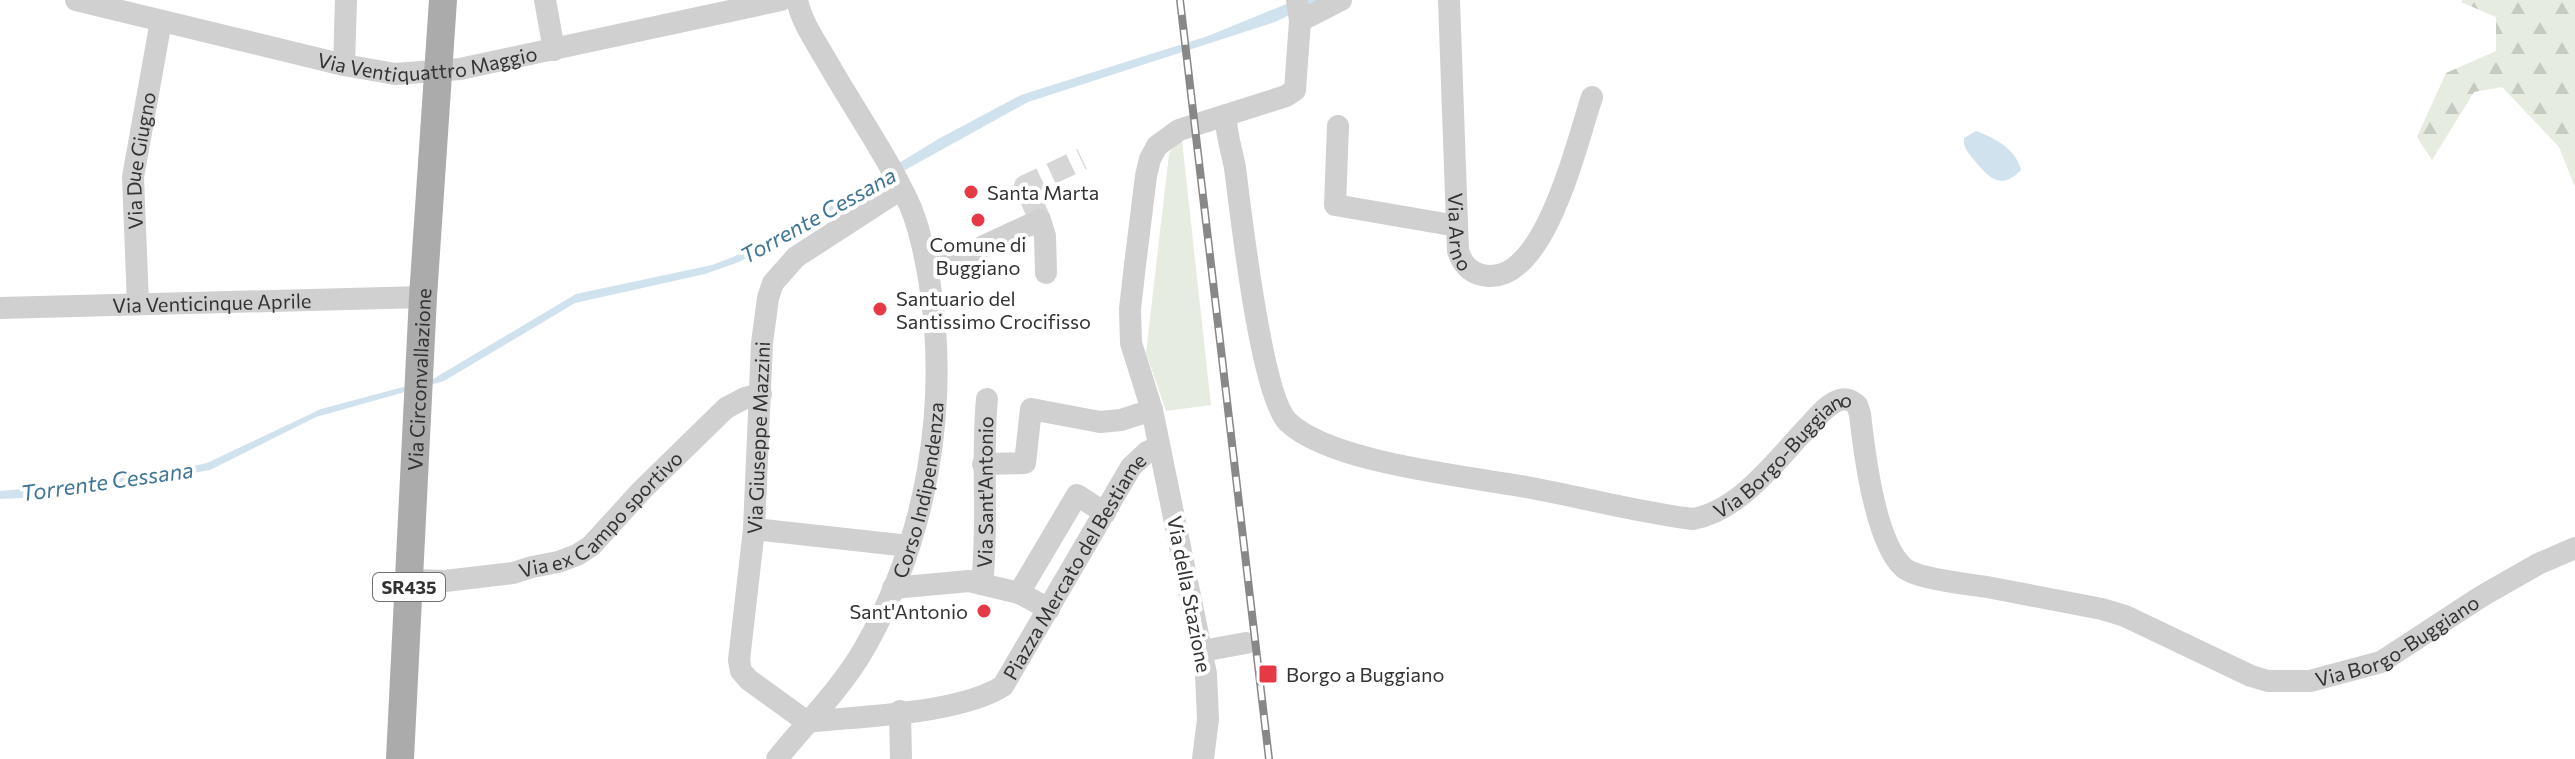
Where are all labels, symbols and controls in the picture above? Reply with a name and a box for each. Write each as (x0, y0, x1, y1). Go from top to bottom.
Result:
street label: Via Ventiquattro Maggio (315, 41, 539, 86)
street label: Via Due Giugno (120, 90, 160, 230)
water label: Torrente Cessana (735, 161, 901, 269)
place label: Santa Marta (987, 180, 1099, 204)
marker: Santa Marta (962, 183, 980, 201)
street label: Via Arno (1444, 192, 1477, 276)
marker: Comune di Buggiano (969, 211, 987, 229)
place label: Comune di Buggiano (930, 232, 1026, 279)
place label: Santuario del Santissimo Crocifisso (896, 286, 1091, 333)
street label: Via Circonvallazione (402, 287, 436, 471)
street label: Via Venticinque Aprile (112, 288, 312, 317)
marker: Santuario del Santissimo Crocifisso (871, 300, 889, 318)
street label: Via Giuseppe Mazzini (742, 341, 774, 535)
street label: Via Borgo-Buggiano (1709, 387, 1854, 523)
street label: Corso Indipendenza (887, 401, 948, 581)
street label: Via Sant'Antonio (972, 416, 998, 569)
street label: Via ex Campo sportivo (516, 446, 687, 582)
street label: Piazza Mercato del Bestiame (997, 448, 1150, 684)
water label: Torrente Cessana (19, 456, 195, 506)
street label: Via della Stazione (1163, 514, 1217, 674)
road number: SR435 (373, 573, 445, 601)
street label: Via Borgo-Buggiano (2312, 589, 2483, 691)
place label: Sant'Antonio (849, 599, 968, 623)
marker: Sant'Antonio (975, 602, 993, 620)
place label: Borgo a Buggiano (1286, 662, 1444, 686)
marker: Borgo a Buggiano (1257, 663, 1279, 685)

